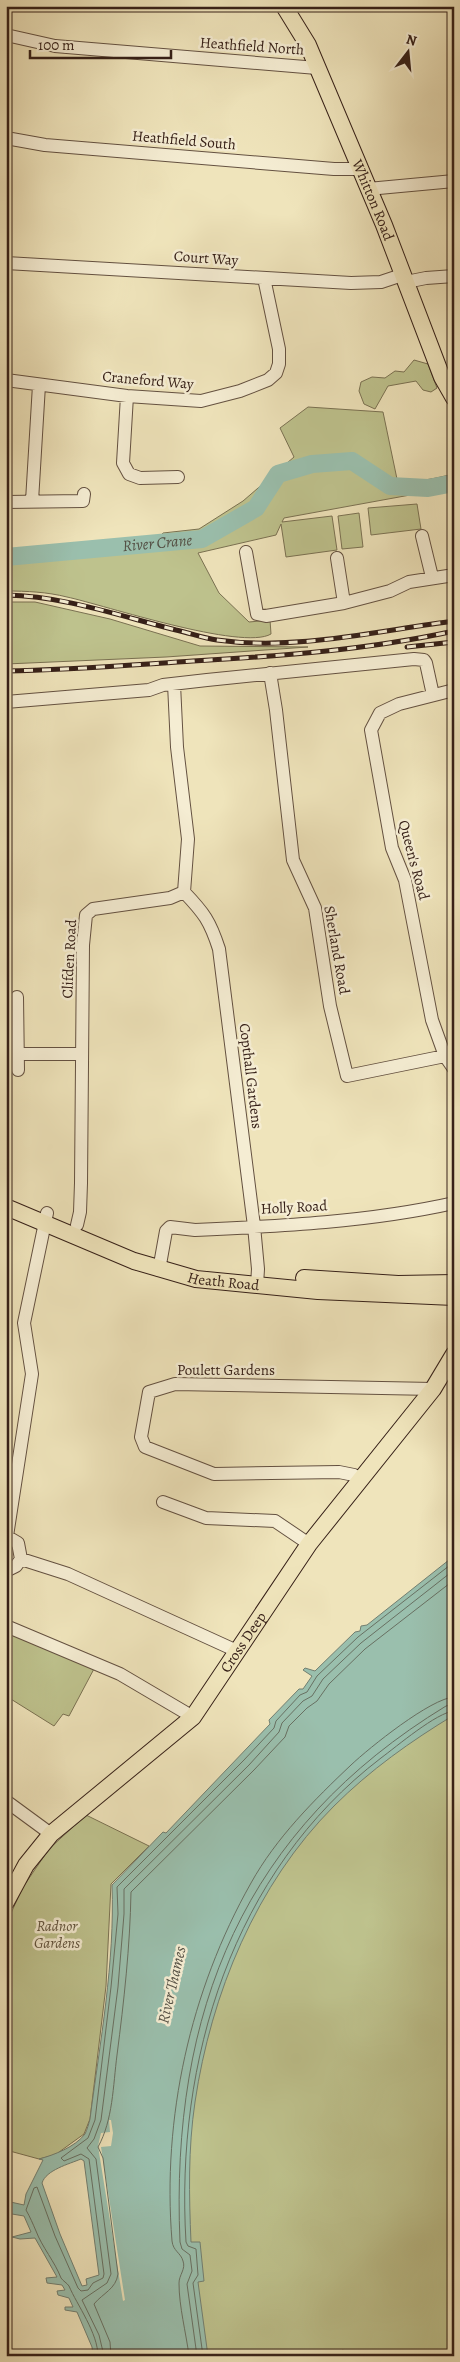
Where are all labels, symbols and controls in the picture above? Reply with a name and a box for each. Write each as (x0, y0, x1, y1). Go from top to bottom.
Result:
scale bar (30, 28, 171, 60)
north arrow (382, 28, 432, 78)
text: N (404, 29, 419, 51)
street label: Heathfield North (199, 32, 305, 60)
text: 100 m (38, 35, 75, 55)
street label: Heathfield South (131, 126, 237, 154)
street label: Whitton Road (347, 156, 399, 244)
street label: Court Way (173, 246, 239, 270)
street label: Craneford Way (102, 366, 195, 394)
water label: River Crane (122, 529, 193, 557)
street label: Queen's Road (394, 818, 435, 903)
street label: Sherland Road (319, 904, 355, 997)
street label: Clifden Road (57, 918, 81, 999)
street label: Copthall Gardens (235, 1022, 267, 1130)
street label: Holly Road (260, 1195, 329, 1219)
street label: Heath Road (185, 1267, 261, 1295)
street label: Poulett Gardens (177, 1360, 275, 1380)
street label: Cross Deep (216, 1608, 271, 1676)
park label: Radnor Gardens (34, 1916, 80, 1953)
water label: River Thames (152, 1944, 192, 2026)

